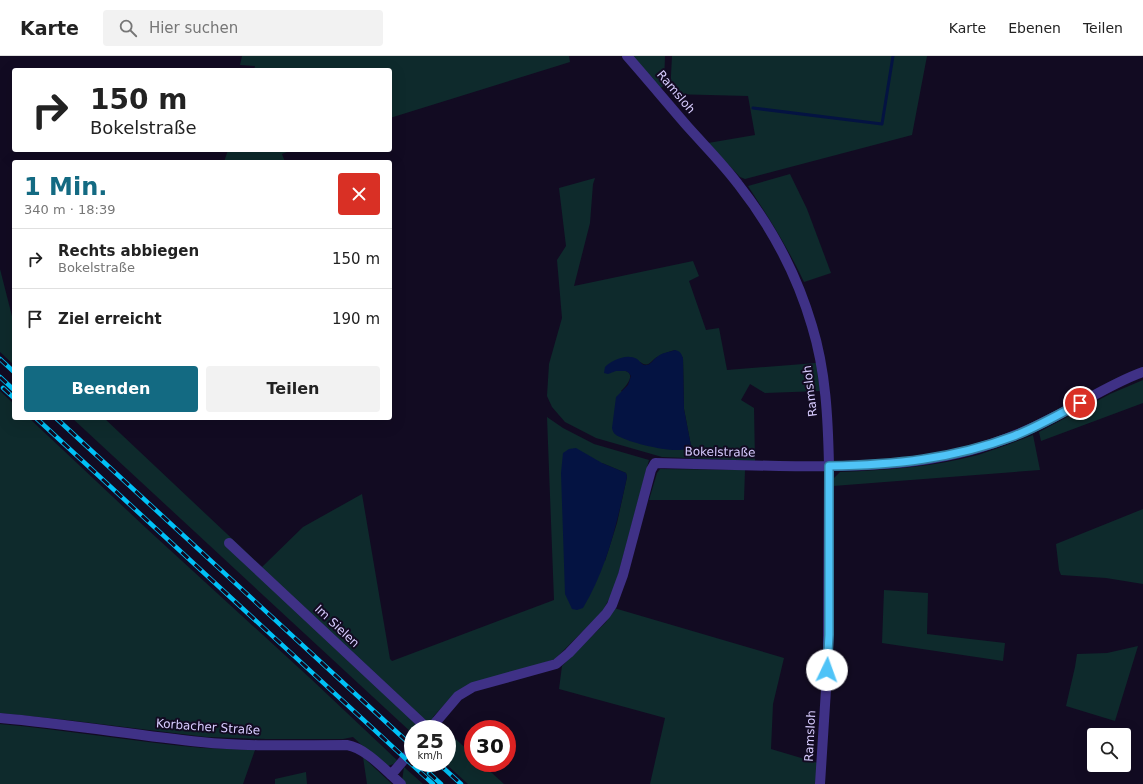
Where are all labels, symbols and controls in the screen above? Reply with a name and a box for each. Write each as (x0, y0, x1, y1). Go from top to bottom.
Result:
search box (103, 10, 383, 46)
text: Karte (20, 17, 79, 39)
icon: search (117, 17, 139, 39)
text: Hier suchen (149, 19, 238, 37)
text: Karte (949, 20, 986, 36)
text: Ebenen (1008, 20, 1061, 36)
text: Teilen (1083, 20, 1123, 36)
street label: Ramsloh (654, 68, 698, 116)
text: 150 m (90, 83, 187, 116)
icon: right (24, 84, 76, 136)
text: Bokelstraße (90, 117, 197, 138)
text: 1 Min. (24, 173, 107, 201)
button: close (338, 173, 380, 215)
text: 340 m · 18:39 (24, 202, 115, 217)
text: Rechts abbiegen (58, 242, 199, 260)
icon: right (24, 248, 46, 270)
text: 150 m (332, 250, 380, 268)
text: Bokelstraße (58, 260, 135, 275)
icon: arrive (24, 308, 46, 330)
text: Ziel erreicht (58, 310, 162, 328)
text: 190 m (332, 310, 380, 328)
street label: Ramsloh (800, 365, 820, 417)
button: Beenden (24, 366, 198, 412)
button: Teilen (206, 366, 380, 412)
pin (1063, 386, 1097, 420)
icon: arrive (1069, 392, 1091, 414)
street label: Bokelstraße (684, 444, 756, 460)
street label: Im Sielen (312, 602, 362, 650)
position arrow (806, 649, 848, 691)
street label: Ramsloh (802, 710, 818, 762)
street label: Korbacher Straße (155, 716, 261, 738)
speed limit sign: 30 (464, 720, 516, 772)
map controls (1087, 728, 1131, 772)
button: search (1087, 728, 1131, 772)
text: 25 (416, 729, 444, 753)
text: km/h (417, 750, 443, 761)

